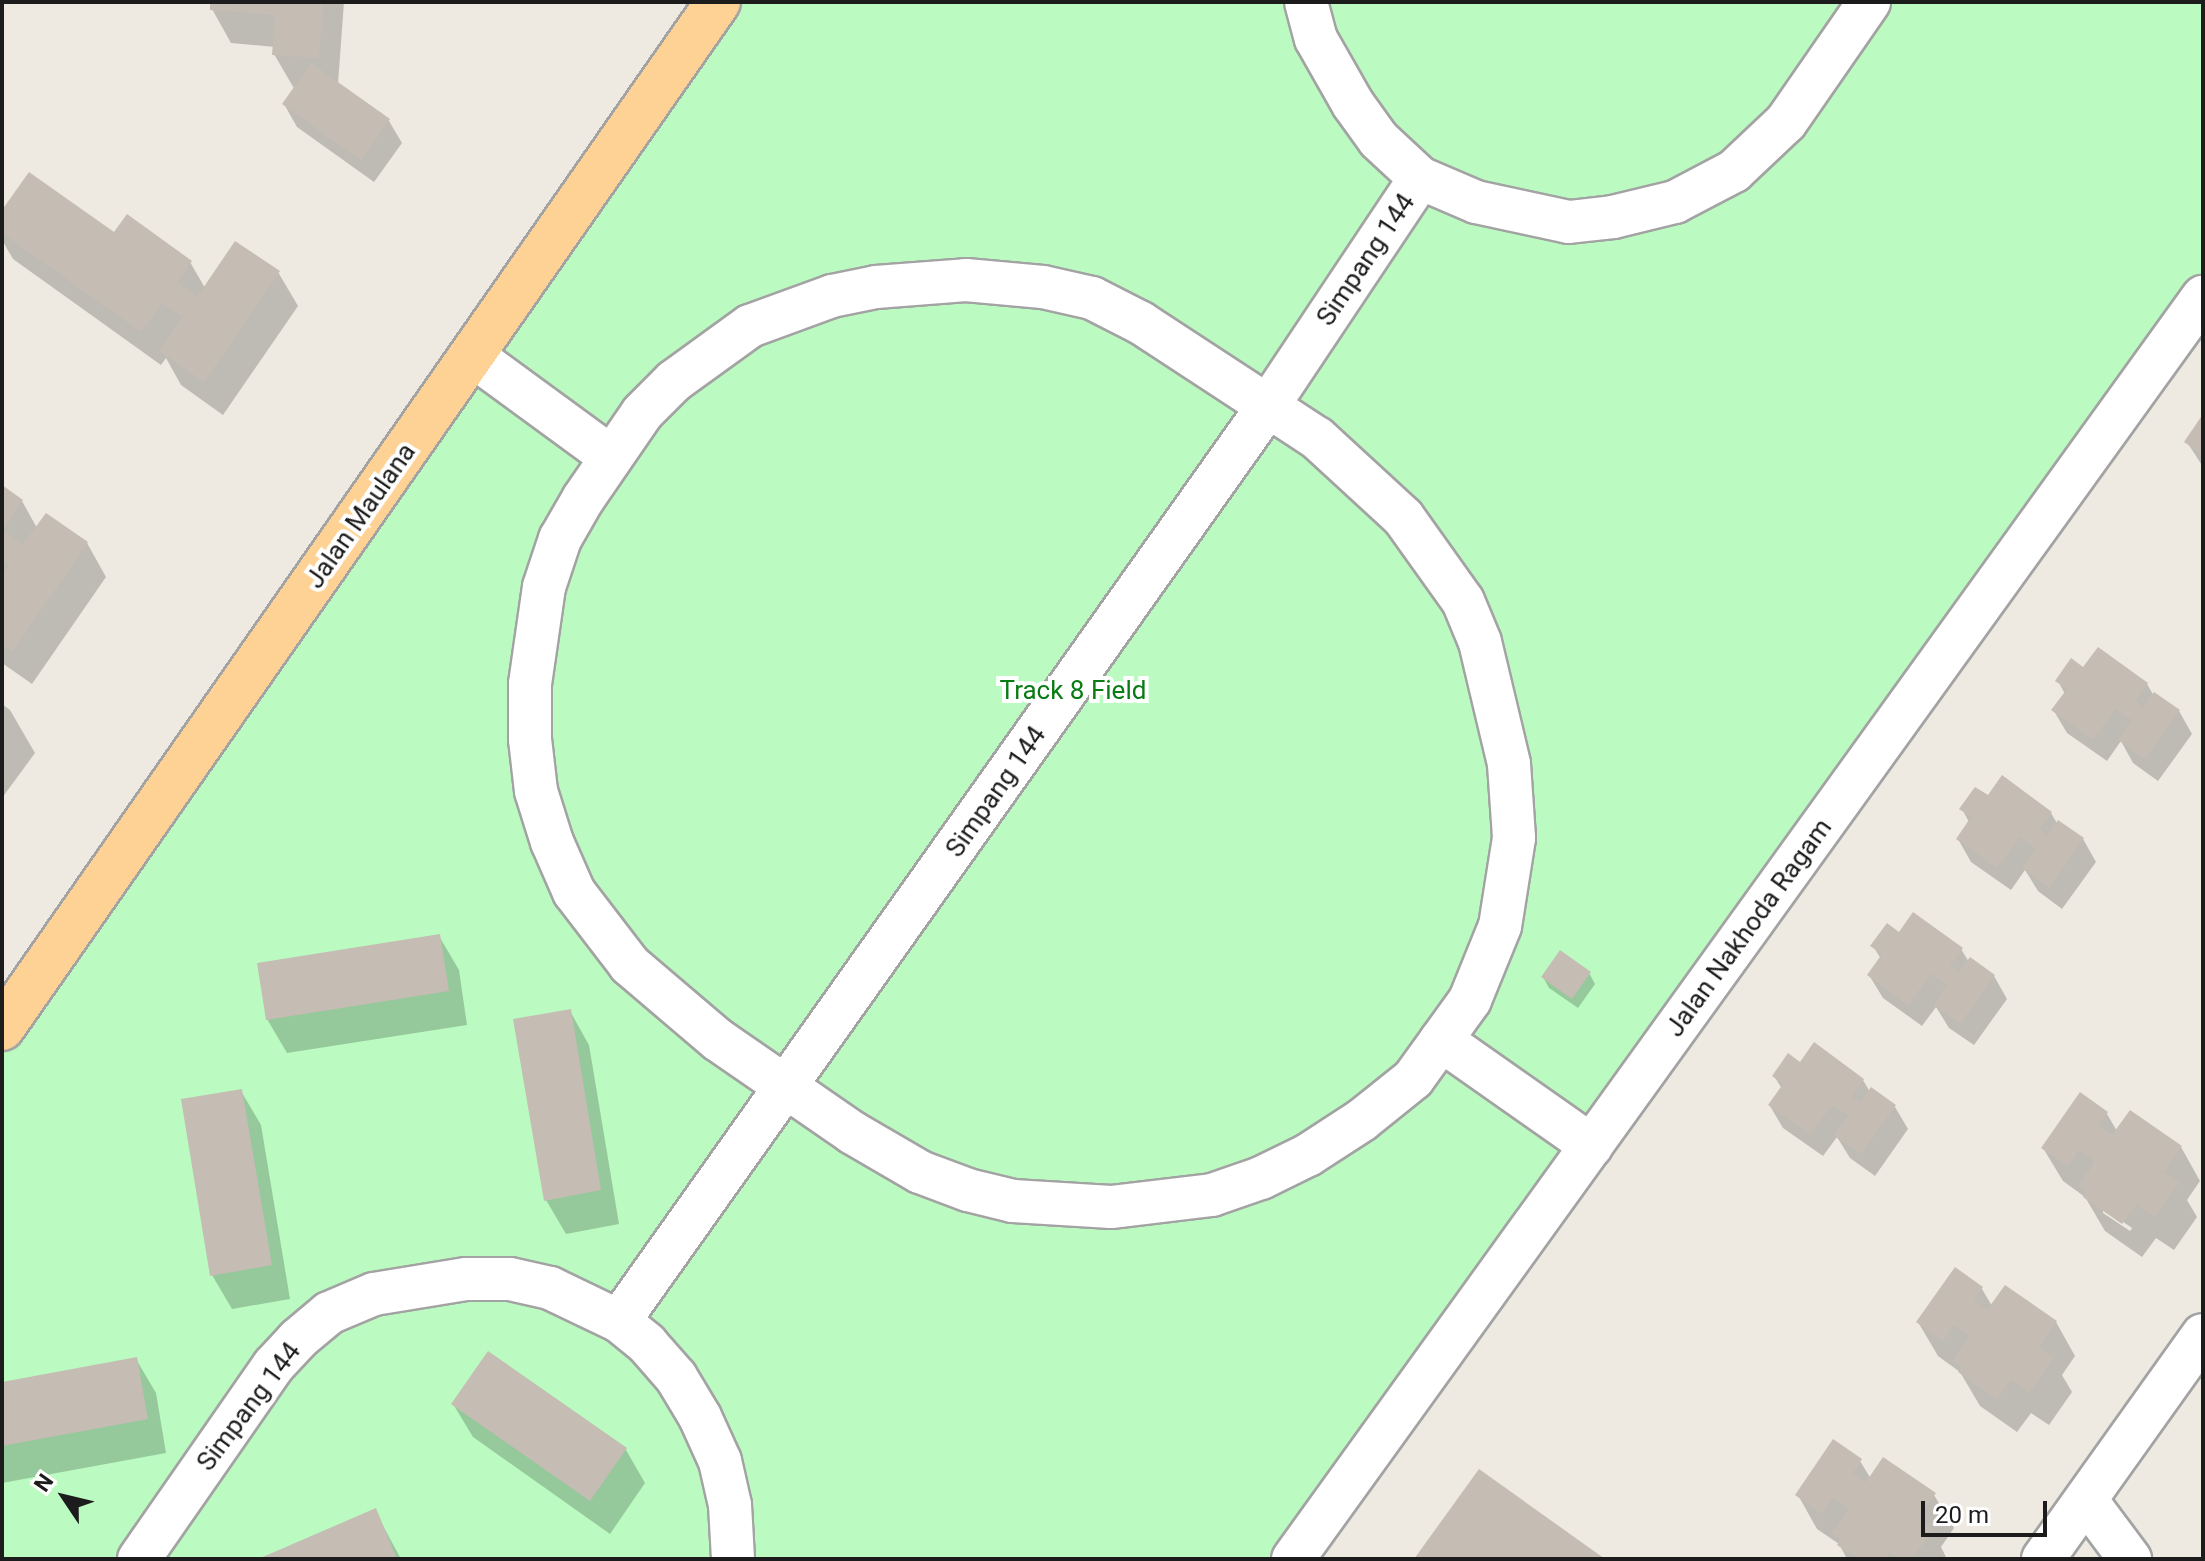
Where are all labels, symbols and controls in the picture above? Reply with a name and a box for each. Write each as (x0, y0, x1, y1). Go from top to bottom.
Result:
street label: Simpang 144 (1310, 188, 1422, 332)
street label: Jalan Maulana (299, 437, 423, 595)
park label: Track 8 Field (1000, 675, 1146, 707)
street label: Simpang 144 (939, 721, 1053, 863)
street label: Jalan Nakhoda Ragam (1659, 813, 1839, 1043)
street label: Simpang 144 (191, 1337, 307, 1477)
north arrow (24, 1457, 104, 1537)
text: N (29, 1469, 59, 1496)
scale bar (1925, 1485, 2051, 1535)
text: 20 m (1935, 1501, 1989, 1529)

